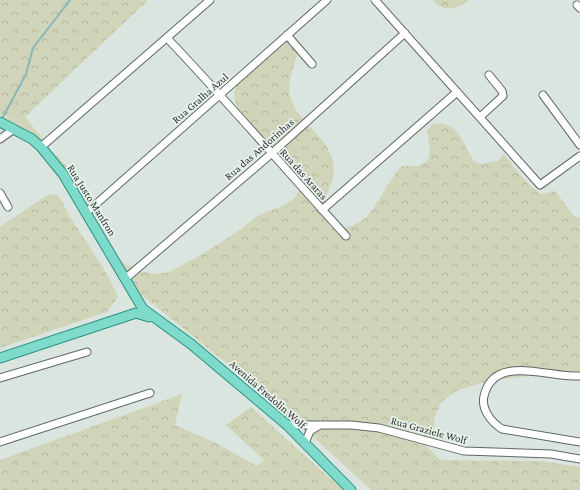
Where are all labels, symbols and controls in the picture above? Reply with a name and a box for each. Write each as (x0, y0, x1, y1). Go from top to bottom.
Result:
street label: Rua Gralha Azul (170, 70, 231, 126)
street label: Rua das Andorinhas (222, 116, 296, 182)
street label: Rua das Araras (278, 146, 330, 202)
street label: Rua Justo Manfron (64, 162, 119, 239)
street label: Avenida Fredolin Wolf (227, 357, 309, 431)
street label: Rua Graziele Wolf (390, 414, 469, 446)

